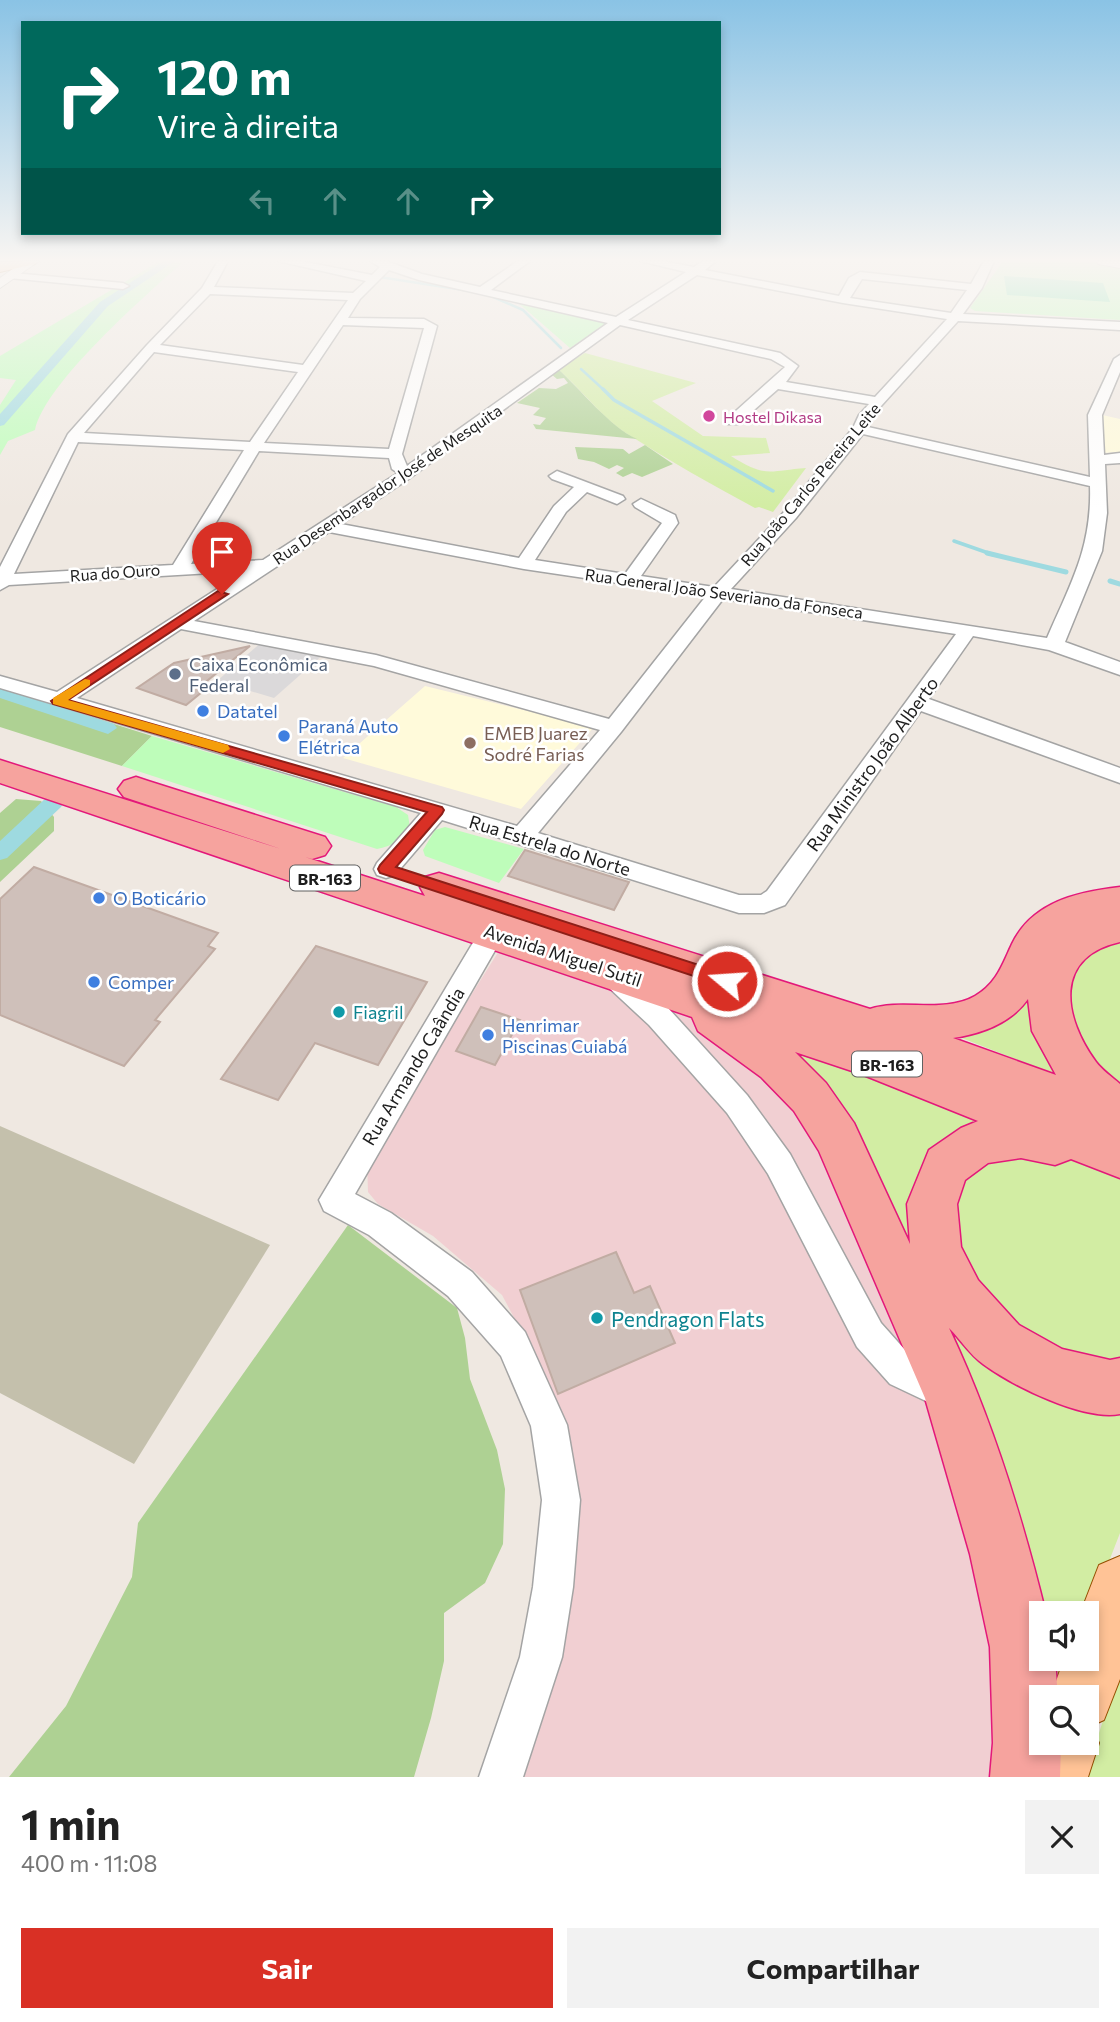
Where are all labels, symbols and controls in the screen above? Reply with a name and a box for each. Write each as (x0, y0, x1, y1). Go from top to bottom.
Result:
text: 120 m (157, 45, 291, 105)
icon: right (42, 49, 133, 140)
text: Vire à direita (157, 105, 339, 145)
icon: left (243, 182, 281, 220)
icon: ahead (316, 182, 354, 220)
icon: ahead (389, 182, 427, 220)
icon: right (462, 182, 500, 220)
street label: Rua João Carlos Pereira Leite (736, 399, 884, 569)
street label: Rua Desembargador José de Mesquita (269, 400, 505, 568)
place label: Hostel Dikasa (723, 407, 822, 426)
marker: Hostel Dikasa (701, 408, 717, 424)
pin (192, 522, 252, 594)
icon: arrive (203, 533, 241, 571)
street label: Rua do Ouro (69, 559, 161, 585)
street label: Rua General João Severiano da Fonseca (584, 564, 864, 622)
place label: Caixa Econômica Federal (189, 653, 328, 696)
marker: Caixa Econômica Federal (167, 666, 183, 682)
street label: Rua Ministro João Alberto (801, 673, 943, 855)
place label: Datatel (217, 700, 278, 722)
marker: Datatel (195, 703, 211, 719)
place label: Paraná Auto Elétrica (298, 715, 399, 758)
place label: EMEB Juarez Sodré Farias (484, 722, 588, 765)
marker: Paraná Auto Elétrica (276, 728, 292, 744)
marker: EMEB Juarez Sodré Farias (462, 735, 478, 751)
street label: Rua Estrela do Norte (467, 810, 633, 880)
road number: BR-163 (290, 866, 360, 890)
place label: O Boticário (113, 887, 206, 909)
marker: O Boticário (91, 890, 107, 906)
street label: Avenida Miguel Sutil (481, 919, 645, 991)
position arrow (690, 944, 764, 1018)
place label: Comper (108, 971, 174, 993)
marker: Comper (86, 974, 102, 990)
street label: Rua Armando Caândia (357, 983, 469, 1149)
place label: Fiagril (353, 1001, 404, 1023)
marker: Fiagril (331, 1004, 347, 1020)
place label: Henrimar Piscinas Cuiabá (502, 1014, 627, 1057)
marker: Henrimar Piscinas Cuiabá (480, 1027, 496, 1043)
road number: BR-163 (852, 1052, 922, 1076)
place label: Pendragon Flats (611, 1306, 765, 1331)
marker: Pendragon Flats (589, 1310, 605, 1326)
map controls (1029, 1601, 1099, 1755)
button: sound (1029, 1601, 1099, 1671)
button: search (1029, 1685, 1099, 1755)
text: 1 min (21, 1797, 121, 1849)
button: close (1025, 1800, 1099, 1874)
text: 400 m · 11:08 (21, 1849, 158, 1877)
button: Sair (21, 1928, 553, 2008)
button: Compartilhar (567, 1928, 1099, 2008)

